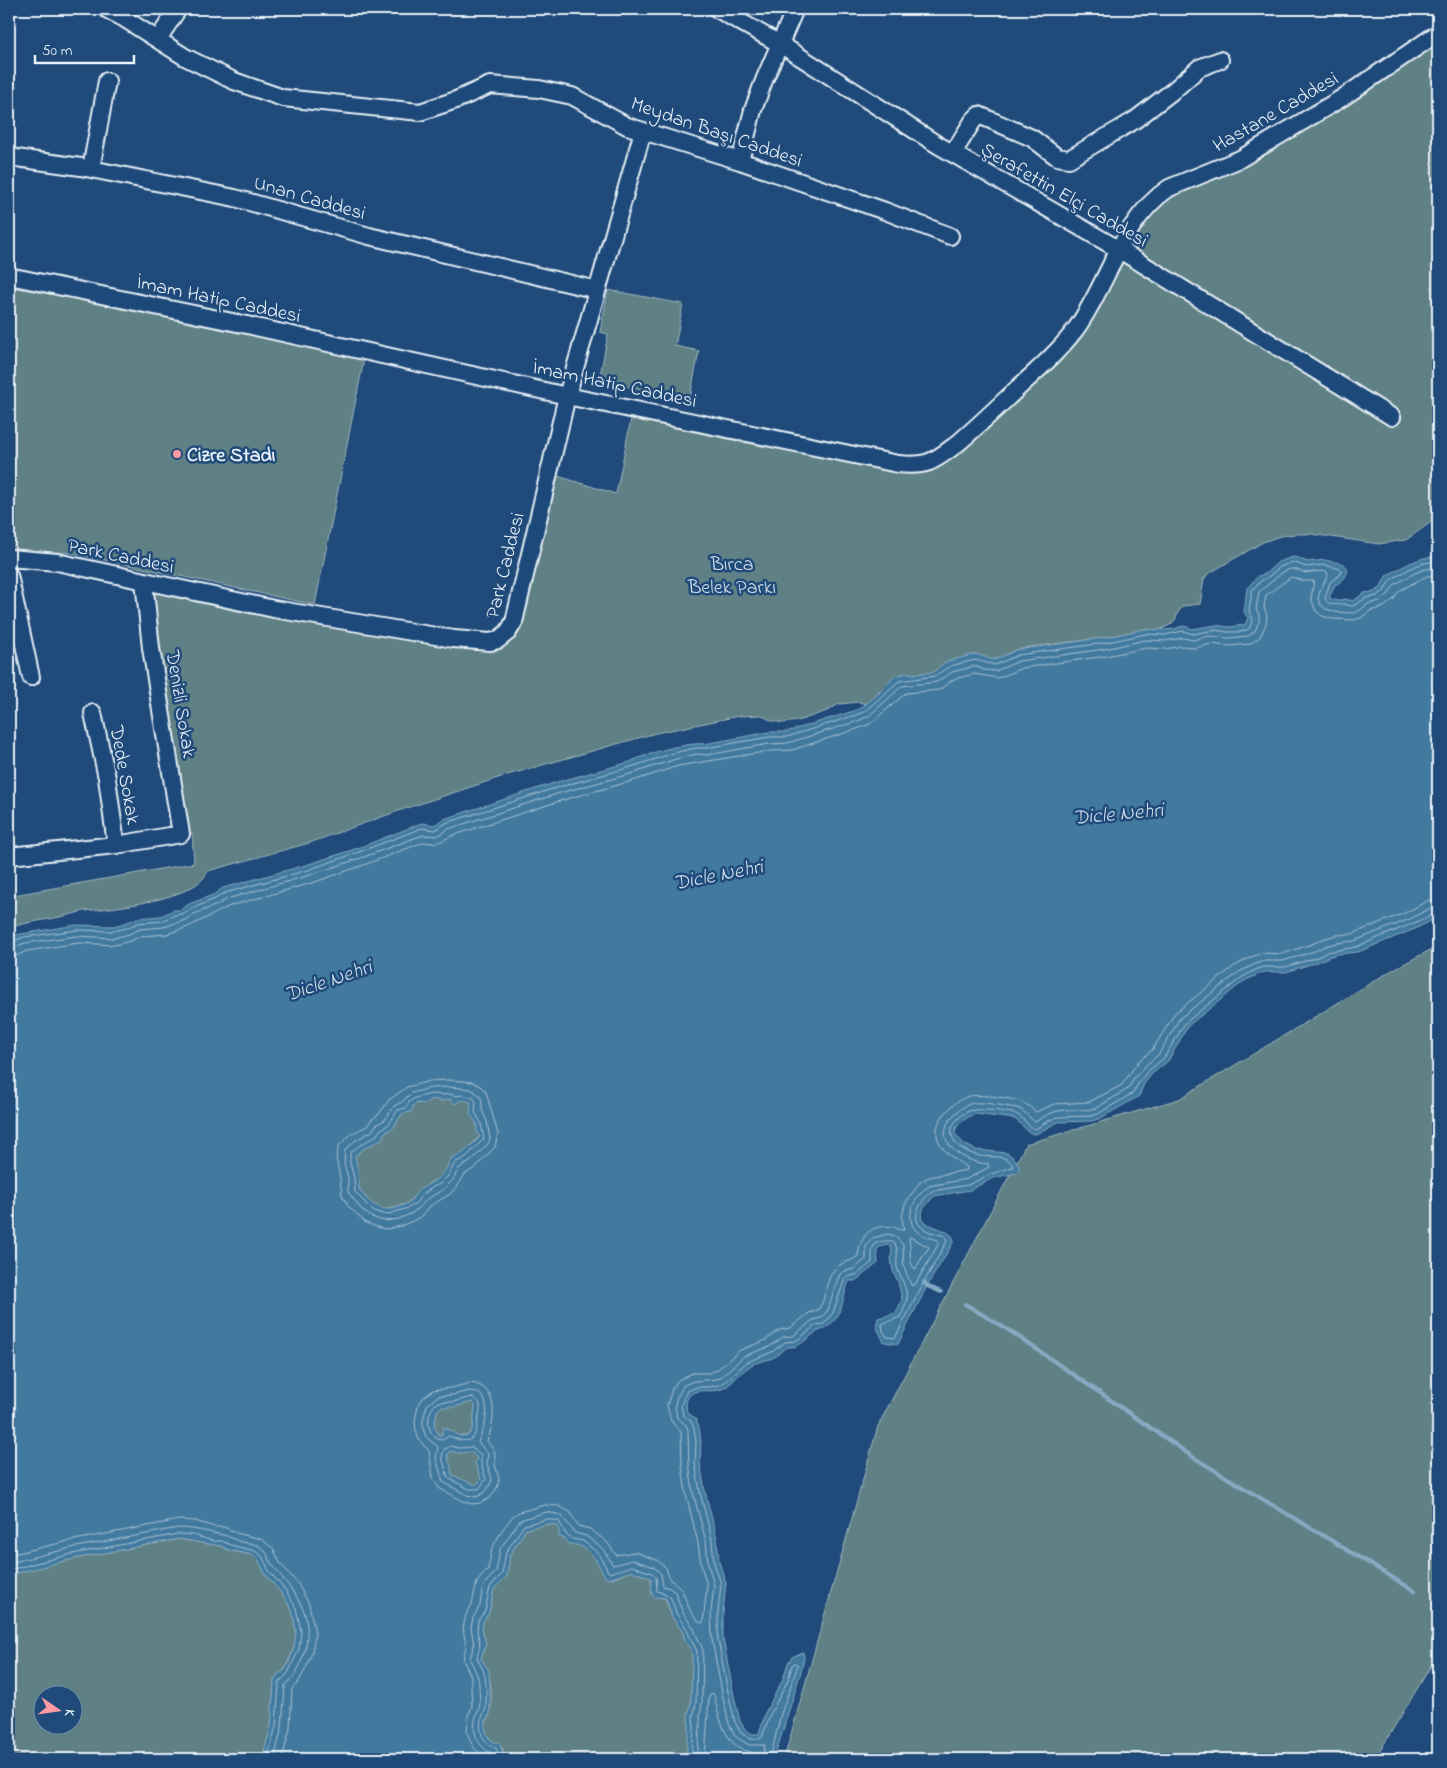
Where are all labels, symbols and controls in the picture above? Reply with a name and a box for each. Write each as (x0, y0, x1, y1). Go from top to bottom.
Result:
scale bar (35, 32, 134, 64)
text: 50 m (42, 40, 73, 62)
street label: Hastane Caddesi (1208, 65, 1345, 161)
street label: Meydan Başı Caddesi (626, 90, 806, 176)
street label: Şerafettin Elçi Caddesi (975, 136, 1153, 256)
street label: Unan Caddesi (250, 170, 369, 229)
street label: İmam Hatip Caddesi (134, 269, 303, 332)
street label: İmam Hatip Caddesi (530, 354, 699, 417)
place label: Cizre Stadı (187, 442, 276, 471)
marker: Cizre Stadı (171, 448, 183, 460)
street label: Park Caddesi (479, 510, 534, 622)
street label: Park Caddesi (65, 532, 176, 583)
park label: Bırca Belek Parkı (687, 551, 776, 603)
street label: Denizli Sokak (157, 648, 202, 760)
street label: Dede Sokak (100, 723, 147, 827)
water label: Dicle Nehri (1072, 796, 1167, 834)
water label: Dicle Nehri (671, 852, 768, 899)
water label: Dicle Nehri (281, 952, 378, 1011)
north arrow (32, 1686, 82, 1736)
text: K (58, 1707, 80, 1719)

